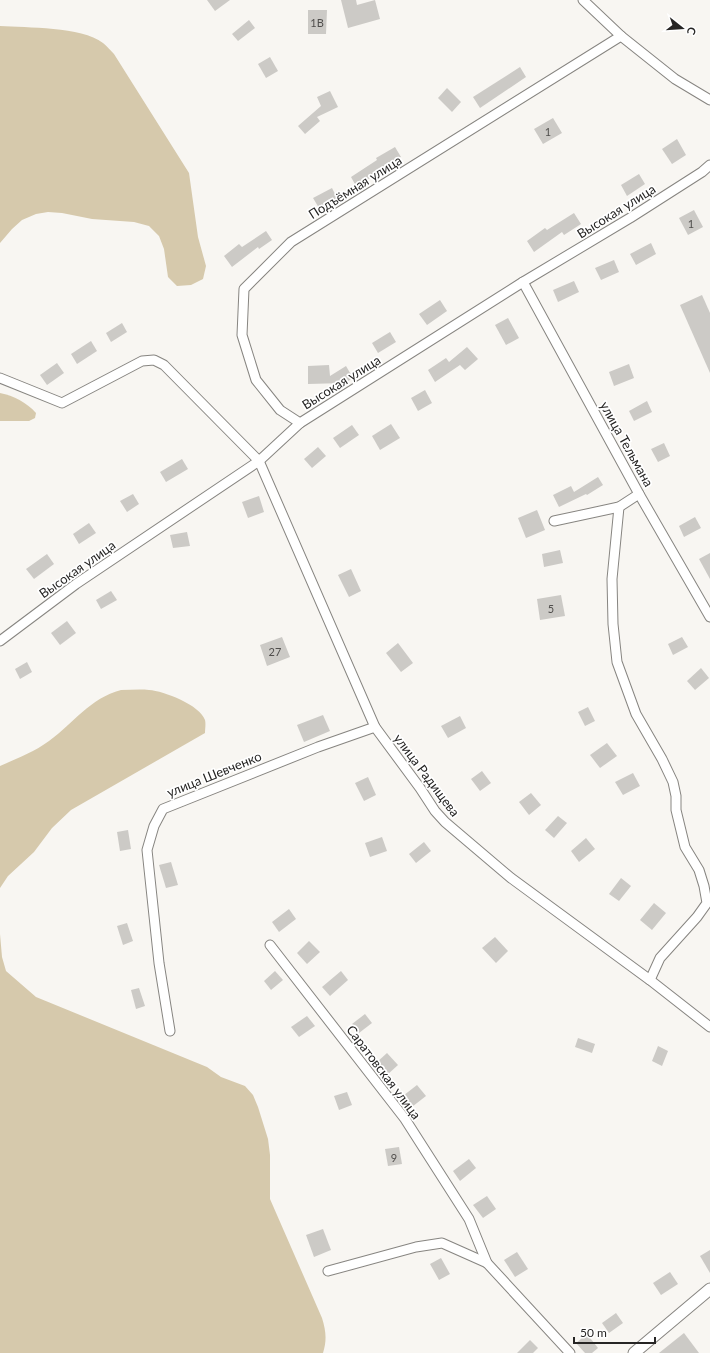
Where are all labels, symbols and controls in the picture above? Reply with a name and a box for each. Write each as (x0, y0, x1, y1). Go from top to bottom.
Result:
north arrow (662, 8, 702, 48)
house number: 1В (310, 16, 324, 29)
text: С (685, 26, 699, 37)
house number: 1 (545, 125, 551, 138)
street label: Подъёмная улица (305, 152, 405, 222)
street label: Высокая улица (574, 180, 658, 242)
house number: 1 (688, 217, 694, 230)
street label: Высокая улица (299, 351, 383, 413)
street label: улица Тельмана (597, 399, 657, 489)
street label: Высокая улица (36, 537, 118, 601)
house number: 5 (548, 602, 554, 615)
house number: 27 (269, 645, 281, 658)
street label: улица Радищева (391, 731, 463, 819)
street label: улица Шевченко (164, 748, 264, 800)
street label: Саратовская улица (343, 1022, 425, 1122)
house number: 9 (391, 1151, 397, 1164)
scale bar (574, 1319, 655, 1345)
text: 50 m (580, 1325, 607, 1340)

